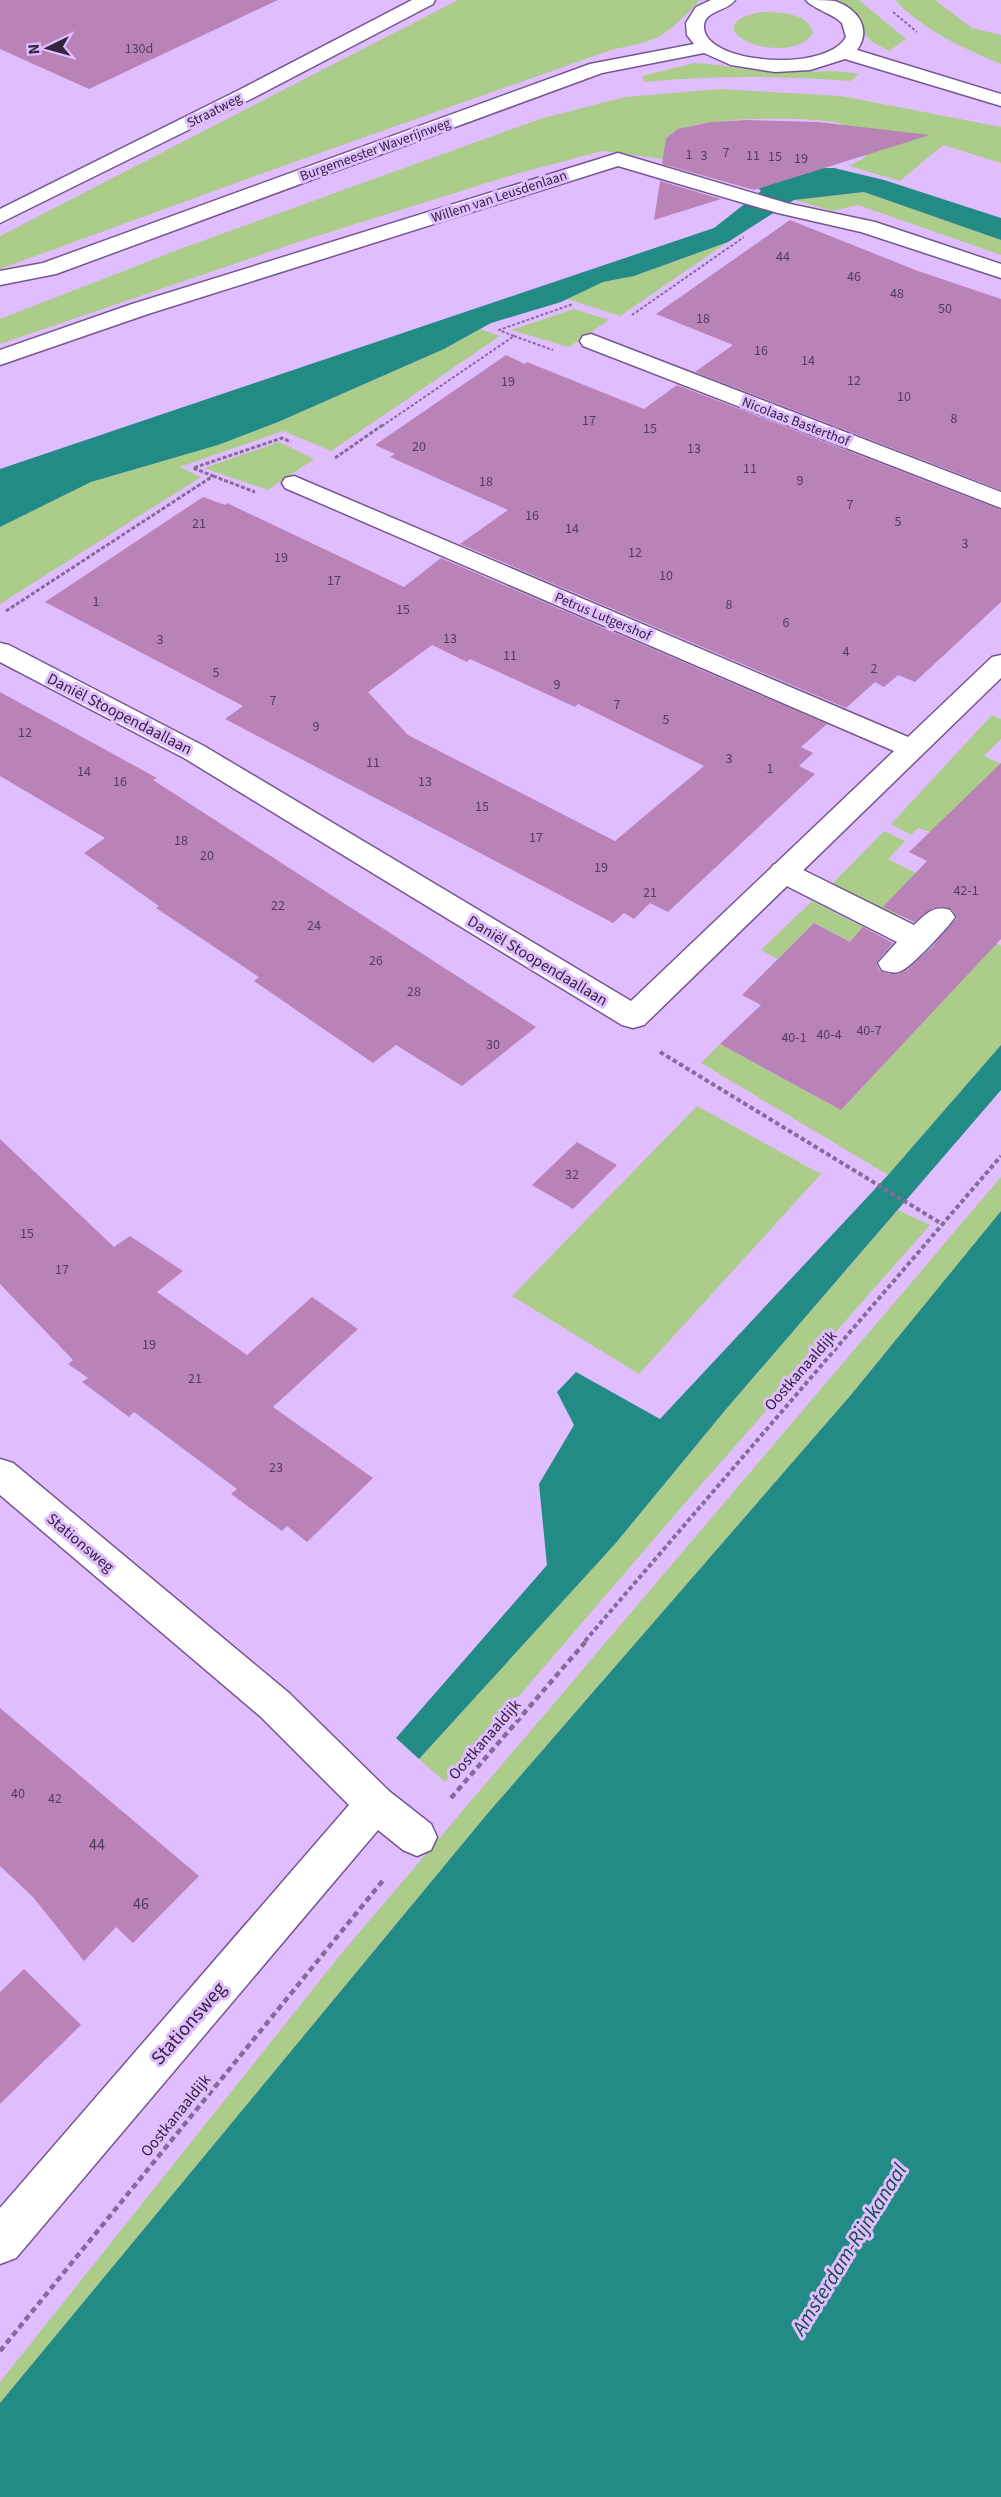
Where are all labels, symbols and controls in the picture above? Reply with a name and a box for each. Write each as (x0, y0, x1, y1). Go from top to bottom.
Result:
north arrow (18, 18, 78, 78)
house number: 130d (125, 39, 153, 59)
text: N (23, 43, 45, 55)
street label: Straatweg (184, 89, 245, 133)
street label: Burgemeester Waverijnweg (297, 113, 454, 187)
house number: 7 (723, 143, 730, 163)
house number: 1 (686, 145, 693, 165)
house number: 3 (701, 146, 708, 166)
house number: 11 (746, 146, 760, 166)
house number: 15 (768, 147, 782, 167)
house number: 19 (794, 149, 808, 169)
street label: Willem van Leusdenlaan (429, 166, 570, 228)
house number: 44 (776, 247, 790, 267)
house number: 46 (847, 267, 861, 287)
house number: 48 (890, 284, 904, 304)
house number: 50 (938, 299, 952, 319)
house number: 18 (696, 309, 710, 329)
house number: 16 (754, 341, 768, 361)
house number: 14 (801, 351, 815, 371)
house number: 12 (847, 371, 861, 391)
house number: 19 (501, 372, 515, 392)
house number: 10 (897, 387, 911, 407)
street label: Nicolaas Basterthof (739, 392, 853, 452)
house number: 8 (951, 409, 958, 429)
house number: 17 (582, 411, 596, 431)
house number: 15 (643, 419, 657, 439)
house number: 20 (412, 437, 426, 457)
house number: 13 (687, 439, 701, 459)
house number: 11 (743, 459, 757, 479)
house number: 9 (797, 471, 804, 491)
house number: 18 (479, 472, 493, 492)
house number: 7 (847, 495, 854, 515)
house number: 16 (525, 506, 539, 526)
house number: 5 (895, 512, 902, 532)
house number: 21 (192, 514, 206, 534)
house number: 14 (565, 519, 579, 539)
house number: 3 (962, 534, 969, 554)
house number: 12 (628, 543, 642, 563)
house number: 19 (274, 548, 288, 568)
house number: 10 (659, 566, 673, 586)
house number: 17 (327, 571, 341, 591)
street label: Petrus Lutgershof (551, 588, 655, 647)
house number: 1 (93, 592, 100, 612)
house number: 8 (726, 595, 733, 615)
house number: 15 (396, 600, 410, 620)
house number: 6 (783, 613, 790, 633)
house number: 13 (443, 629, 457, 649)
house number: 3 (157, 630, 164, 650)
house number: 4 (843, 642, 850, 662)
house number: 11 (503, 646, 517, 666)
house number: 2 (871, 659, 878, 679)
house number: 5 (213, 663, 220, 683)
street label: Daniël Stoopendaallaan (43, 668, 196, 760)
house number: 9 (554, 675, 561, 695)
house number: 7 (270, 691, 277, 711)
house number: 7 (614, 695, 621, 715)
house number: 5 (663, 710, 670, 730)
house number: 9 (313, 717, 320, 737)
house number: 12 (18, 723, 32, 743)
house number: 3 (726, 749, 733, 769)
house number: 11 (366, 753, 380, 773)
house number: 1 (767, 759, 774, 779)
house number: 14 (77, 762, 91, 782)
house number: 16 (113, 772, 127, 792)
house number: 13 (418, 772, 432, 792)
house number: 15 (475, 797, 489, 817)
house number: 17 (529, 828, 543, 848)
house number: 18 (174, 831, 188, 851)
house number: 20 (200, 846, 214, 866)
house number: 19 (594, 858, 608, 878)
house number: 42-1 (953, 881, 979, 901)
house number: 21 (643, 883, 657, 903)
house number: 22 (271, 896, 285, 916)
street label: Daniël Stoopendaallaan (463, 910, 612, 1012)
house number: 24 (307, 916, 321, 936)
house number: 26 (369, 951, 383, 971)
house number: 28 (407, 982, 421, 1002)
house number: 40-7 (856, 1021, 882, 1041)
house number: 40-4 (816, 1025, 842, 1045)
house number: 40-1 (781, 1028, 807, 1048)
house number: 30 (486, 1035, 500, 1055)
house number: 32 (565, 1165, 579, 1185)
house number: 15 (20, 1224, 34, 1244)
house number: 17 (55, 1260, 69, 1280)
street label: Oostkanaaldijk (759, 1325, 842, 1416)
house number: 19 (142, 1335, 156, 1355)
house number: 21 (188, 1369, 202, 1389)
house number: 23 (269, 1458, 283, 1478)
street label: Stationsweg (42, 1508, 119, 1577)
street label: Oostkanaaldijk (443, 1694, 526, 1785)
house number: 40 (11, 1784, 25, 1804)
house number: 42 (48, 1789, 62, 1809)
house number: 44 (89, 1834, 105, 1856)
house number: 46 (133, 1893, 149, 1915)
street label: Stationsweg (145, 1976, 233, 2071)
street label: Oostkanaaldijk (136, 2070, 216, 2162)
water label: Amsterdam-Rijnkanaal (783, 2157, 914, 2342)

